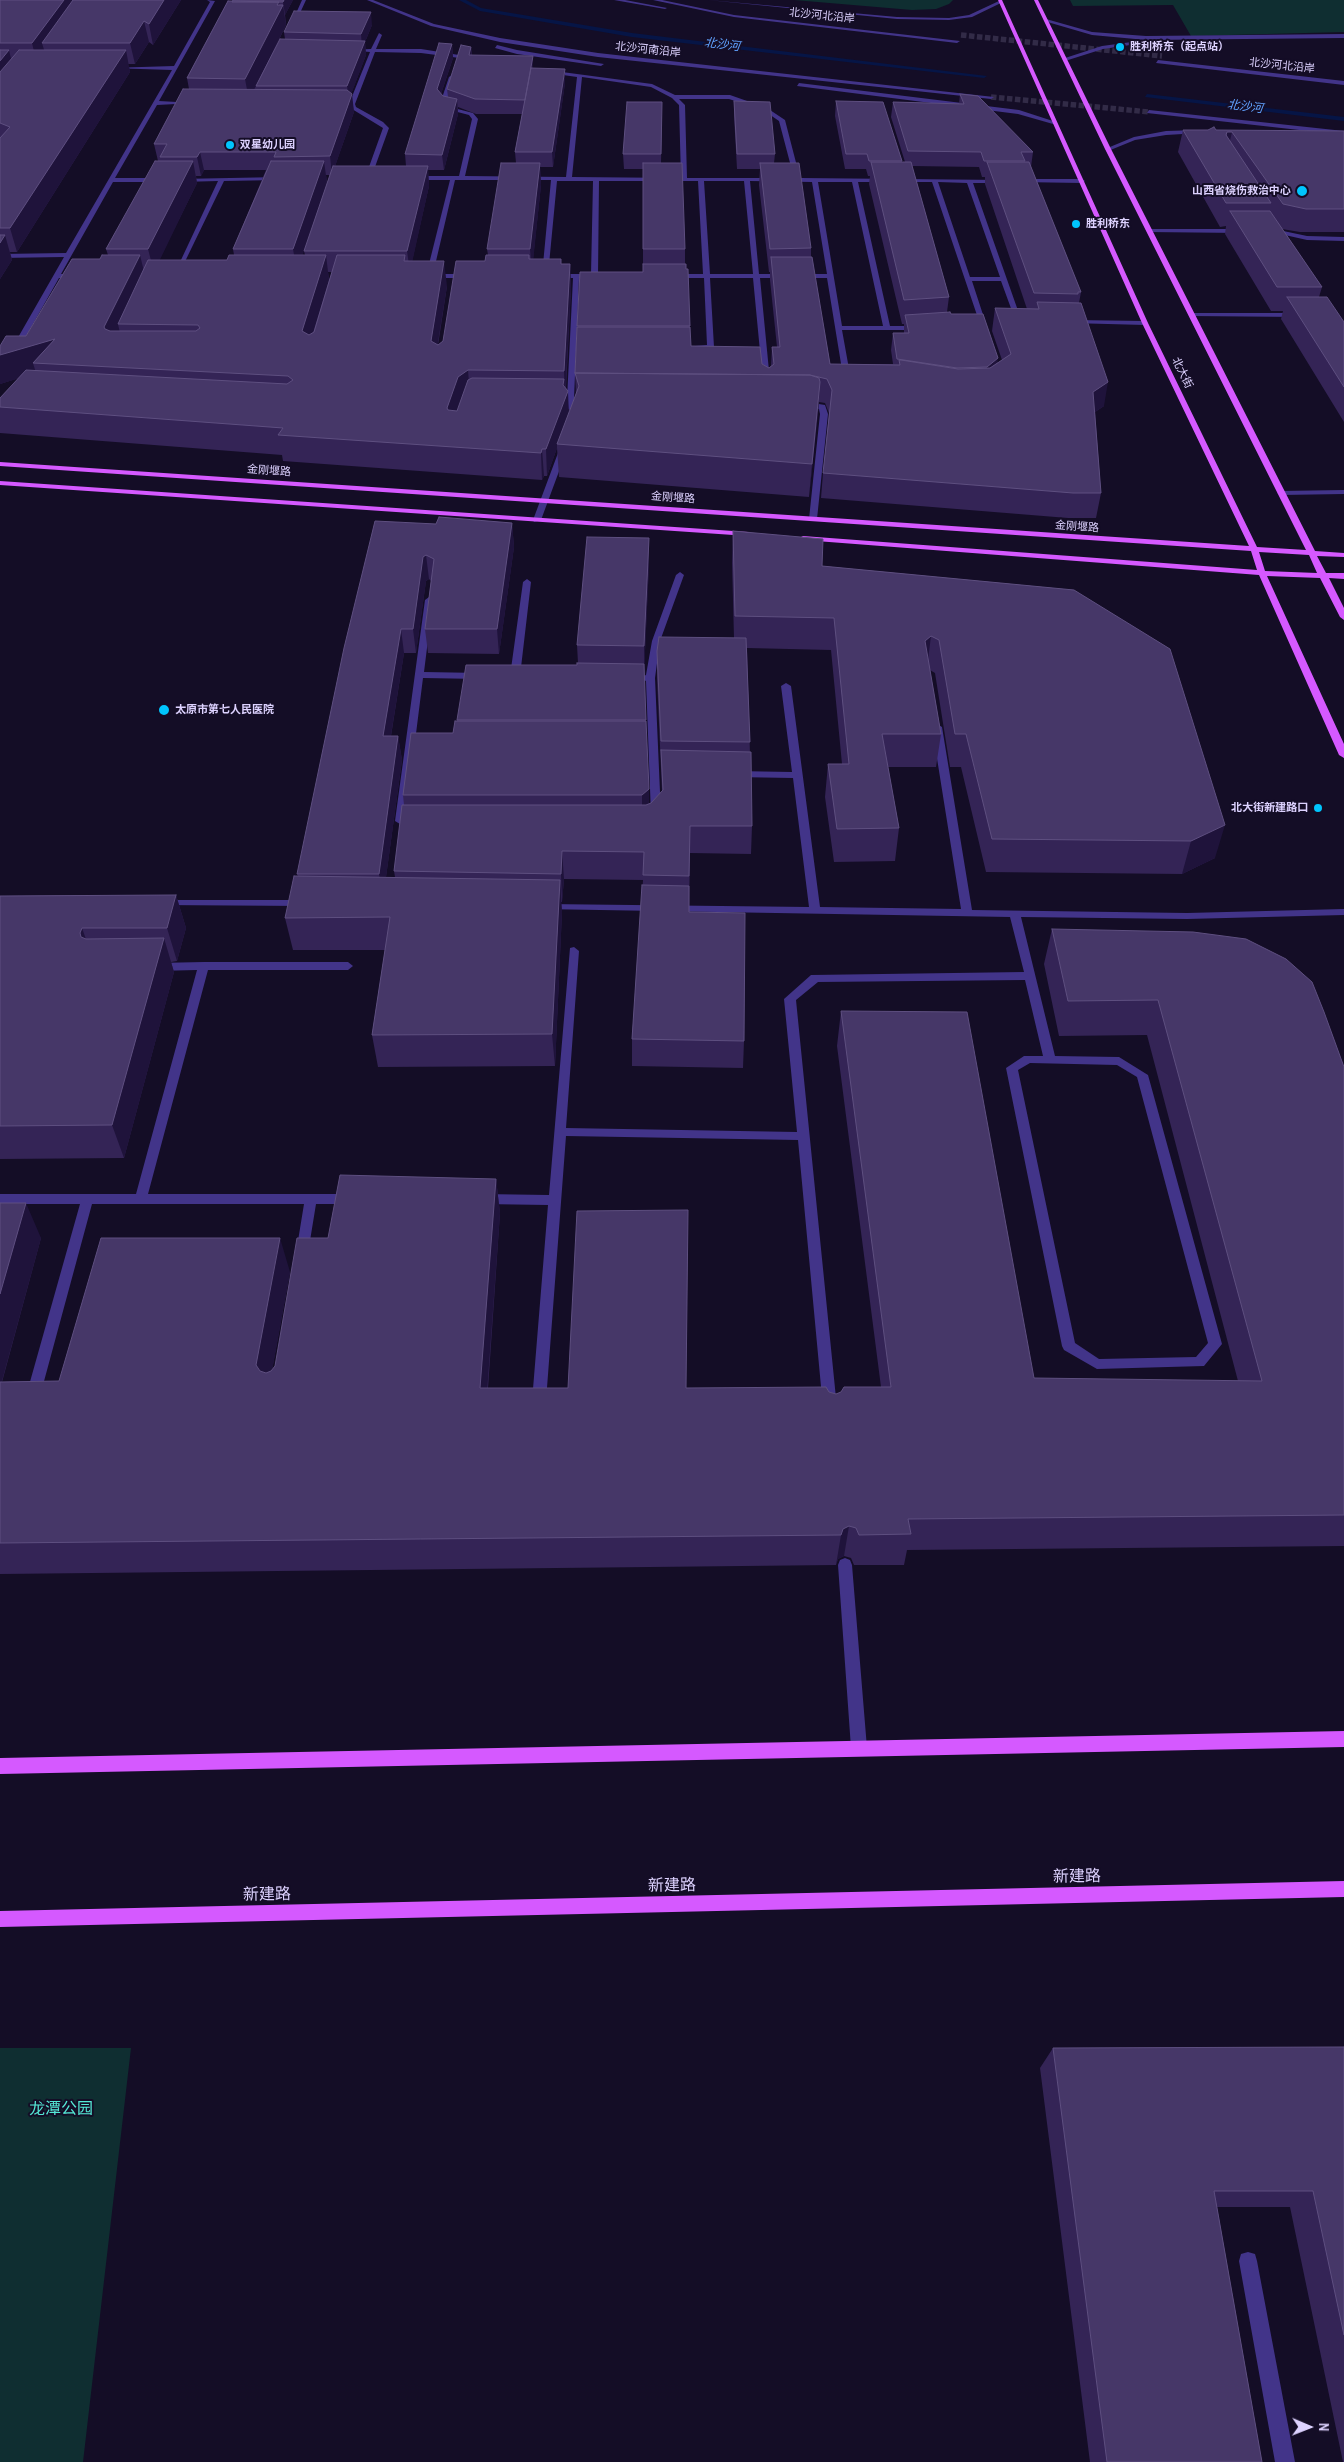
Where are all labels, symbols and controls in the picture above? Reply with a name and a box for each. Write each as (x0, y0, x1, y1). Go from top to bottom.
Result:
street label: 北沙河北沿岸 (788, 6, 856, 26)
water label: 北沙河 (703, 36, 741, 54)
street label: 北沙河南沿岸 (614, 40, 682, 60)
place label: 胜利桥东（起点站） (1130, 40, 1229, 54)
marker: 胜利桥东（起点站） (1114, 41, 1126, 53)
street label: 北沙河北沿岸 (1248, 56, 1316, 76)
water label: 北沙河 (1226, 98, 1264, 116)
place label: 双星幼儿园 (240, 138, 295, 152)
marker: 双星幼儿园 (224, 139, 236, 151)
place label: 山西省烧伤救治中心 (1192, 184, 1291, 198)
marker: 山西省烧伤救治中心 (1295, 184, 1309, 198)
place label: 胜利桥东 (1086, 217, 1130, 231)
marker: 胜利桥东 (1070, 218, 1082, 230)
street label: 北大街 (1169, 355, 1195, 391)
street label: 金刚堰路 (247, 463, 291, 479)
street label: 金刚堰路 (651, 490, 695, 506)
street label: 金刚堰路 (1055, 519, 1099, 535)
marker: 太原市第七人民医院 (157, 703, 171, 717)
place label: 太原市第七人民医院 (175, 703, 274, 717)
place label: 北大街新建路口 (1231, 801, 1308, 815)
marker: 北大街新建路口 (1312, 802, 1324, 814)
street label: 新建路 (1053, 1867, 1101, 1887)
street label: 新建路 (648, 1876, 696, 1896)
street label: 新建路 (243, 1885, 291, 1905)
park label: 龙潭公园 (29, 2100, 93, 2120)
north arrow (1284, 2402, 1334, 2452)
text: N (1315, 2423, 1333, 2432)

